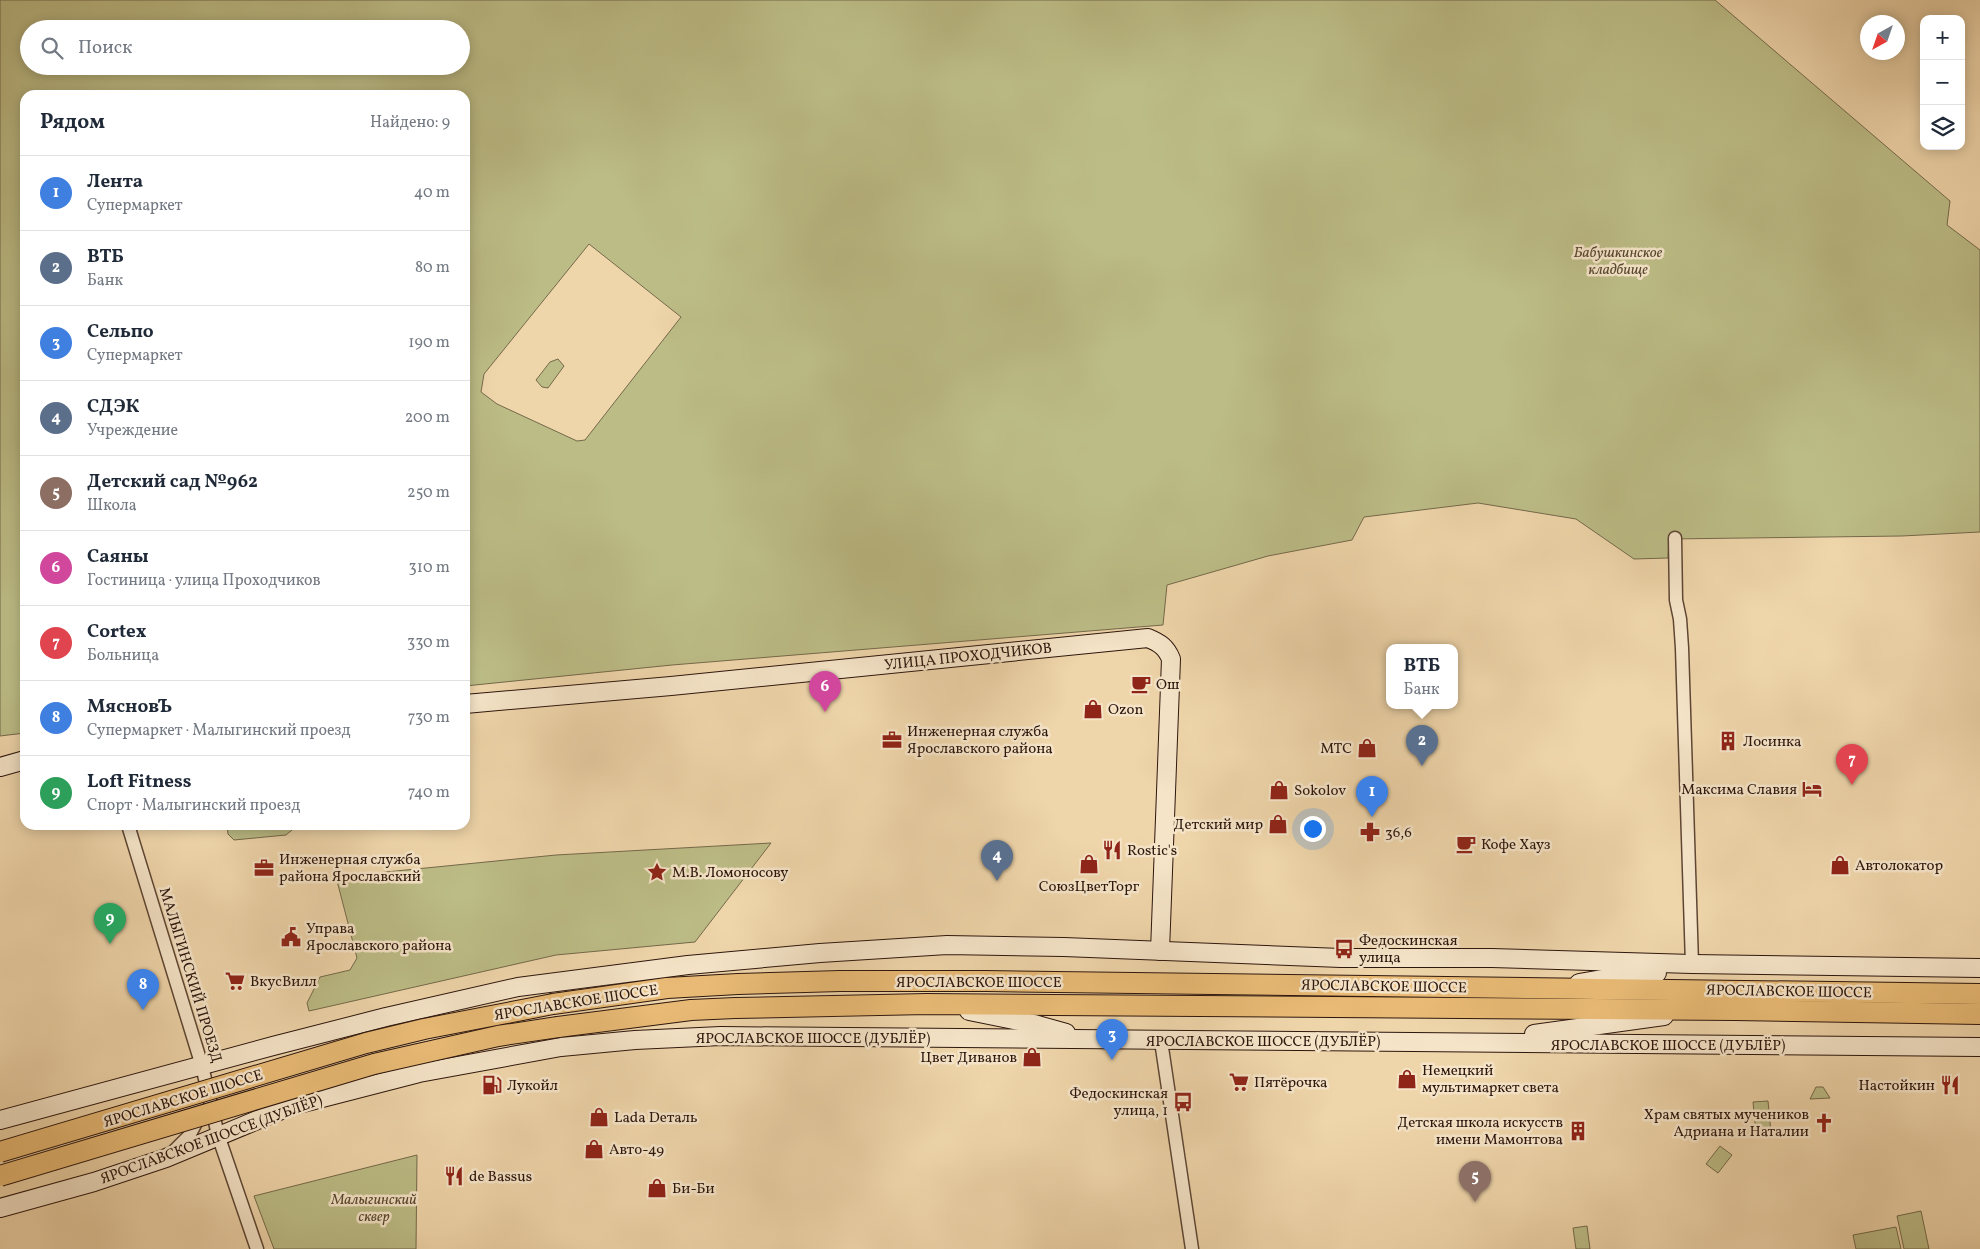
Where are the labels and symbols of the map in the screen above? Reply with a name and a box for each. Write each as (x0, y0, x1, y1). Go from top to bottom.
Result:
north arrow (1860, 15, 1905, 60)
park label: Бабушкинское кладбище (1574, 243, 1663, 281)
street label: УЛИЦА ПРОХОДЧИКОВ (883, 638, 1053, 677)
pin: 6 (809, 671, 841, 712)
cafe icon: Ош (1130, 673, 1152, 695)
place label: Ош (1156, 675, 1179, 696)
shop icon: Ozon (1082, 698, 1104, 720)
place label: Ozon (1108, 700, 1143, 721)
place label: Инженерная служба Ярославского района (907, 722, 1053, 760)
pin: 2 (1406, 725, 1438, 766)
office icon: Инженерная служба Ярославского района (881, 729, 903, 751)
building icon: Лосинка (1717, 730, 1739, 752)
place label: Лосинка (1743, 732, 1802, 753)
shop icon: МТС (1356, 737, 1378, 759)
place label: МТС (1320, 739, 1352, 760)
pin: 7 (1836, 744, 1868, 785)
pin: 1 (1356, 776, 1388, 817)
hotel icon: Максима Славия (1801, 778, 1823, 800)
shop icon: Sokolov (1268, 779, 1290, 801)
place label: Максима Славия (1681, 780, 1797, 801)
place label: Sokolov (1294, 781, 1346, 802)
shop icon: Детский мир (1267, 813, 1289, 835)
place label: Детский мир (1174, 815, 1263, 836)
your location (1300, 816, 1326, 842)
pharmacy icon: 36,6 (1359, 821, 1381, 843)
place label: 36,6 (1385, 823, 1412, 844)
cafe icon: Кофе Хауз (1455, 833, 1477, 855)
place label: Кофе Хауз (1481, 835, 1551, 856)
restaurant icon: Rostic's (1101, 839, 1123, 861)
pin: 4 (981, 840, 1013, 881)
place label: Rostic's (1127, 841, 1177, 862)
place label: Инженерная служба района Ярославский (279, 850, 421, 888)
shop icon: СоюзЦветТорг (1078, 853, 1100, 875)
shop icon: Автолокатор (1829, 854, 1851, 876)
place label: Автолокатор (1855, 856, 1943, 877)
office icon: Инженерная служба района Ярославский (253, 857, 275, 879)
place icon: М.В. Ломоносову (646, 861, 668, 883)
place label: М.В. Ломоносову (672, 863, 788, 884)
place label: СоюзЦветТорг (1039, 877, 1140, 898)
street label: МАЛЫГИНСКИЙ ПРОЕЗД (153, 885, 226, 1066)
pin: 9 (94, 903, 126, 944)
place label: Управа Ярославского района (306, 919, 452, 957)
public building icon: Управа Ярославского района (280, 926, 302, 948)
place label: Федоскинская улица (1359, 931, 1458, 969)
bus stop icon: Федоскинская улица (1333, 938, 1355, 960)
pin: 8 (127, 969, 159, 1010)
supermarket icon: ВкусВилл (224, 970, 246, 992)
place label: ВкусВилл (250, 972, 317, 993)
street label: ЯРОСЛАВСКОЕ ШОССЕ (896, 973, 1062, 994)
street label: ЯРОСЛАВСКОЕ ШОССЕ (1301, 976, 1467, 999)
street label: ЯРОСЛАВСКОЕ ШОССЕ (493, 980, 660, 1027)
street label: ЯРОСЛАВСКОЕ ШОССЕ (1706, 981, 1872, 1004)
pin: 3 (1096, 1019, 1128, 1060)
street label: ЯРОСЛАВСКОЕ ШОССЕ (ДУБЛЁР) (696, 1029, 930, 1050)
street label: ЯРОСЛАВСКОЕ ШОССЕ (ДУБЛЁР) (1146, 1032, 1380, 1053)
street label: ЯРОСЛАВСКОЕ ШОССЕ (ДУБЛЁР) (1551, 1036, 1785, 1057)
shop icon: Цвет Диванов (1021, 1046, 1043, 1068)
place label: Цвет Диванов (920, 1048, 1017, 1069)
place label: Немецкий мультимаркет света (1422, 1061, 1559, 1099)
street label: ЯРОСЛАВСКОЕ ШОССЕ (101, 1065, 266, 1134)
shop icon: Немецкий мультимаркет света (1396, 1068, 1418, 1090)
supermarket icon: Пятёрочка (1228, 1071, 1250, 1093)
place label: Пятёрочка (1254, 1073, 1328, 1094)
fuel station icon: Лукойл (481, 1074, 503, 1096)
restaurant icon: Настойкин (1939, 1074, 1961, 1096)
place label: Лукойл (507, 1076, 558, 1097)
place label: Настойкин (1859, 1076, 1935, 1097)
place label: Федоскинская улица, 1 (1069, 1084, 1168, 1122)
street label: ЯРОСЛАВСКОЕ ШОССЕ (ДУБЛЁР) (98, 1090, 325, 1190)
bus stop icon: Федоскинская улица, 1 (1172, 1091, 1194, 1113)
place label: Храм святых мучеников Адриана и Наталии (1644, 1105, 1809, 1143)
shop icon: Lada Dеталь (588, 1106, 610, 1128)
place label: Lada Dеталь (614, 1108, 698, 1129)
church icon: Храм святых мучеников Адриана и Наталии (1813, 1112, 1835, 1134)
place label: Детская школа искусств имени Мамонтова (1397, 1113, 1563, 1151)
building icon: Детская школа искусств имени Мамонтова (1567, 1120, 1589, 1142)
shop icon: Авто-49 (583, 1138, 605, 1160)
place label: Авто-49 (609, 1140, 664, 1161)
pin: 5 (1459, 1161, 1491, 1202)
restaurant icon: de Bassus (443, 1165, 465, 1187)
place label: de Bassus (469, 1167, 532, 1188)
shop icon: Би-Би (646, 1177, 668, 1199)
place label: Би-Би (672, 1179, 715, 1200)
park label: Малыгинский сквер (330, 1190, 417, 1228)

